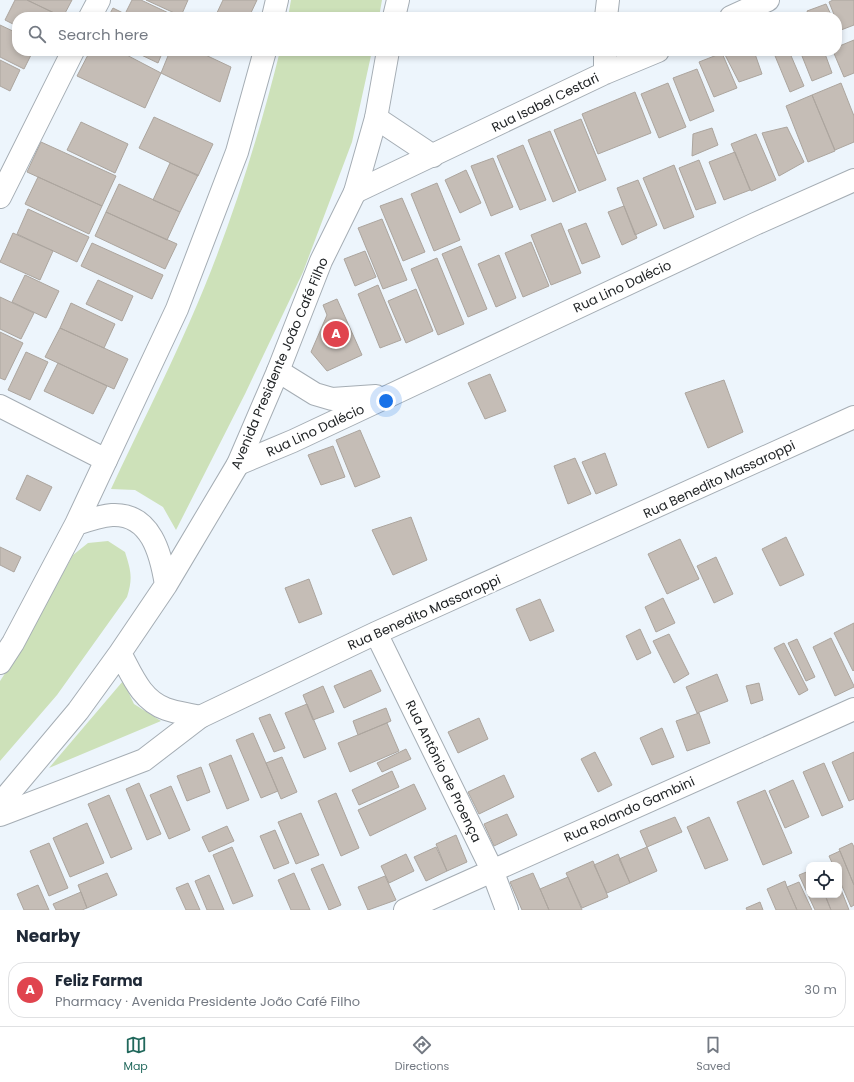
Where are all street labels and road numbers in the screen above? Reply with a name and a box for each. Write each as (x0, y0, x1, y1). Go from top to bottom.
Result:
street label: Rua Isabel Cestari (488, 68, 602, 137)
street label: Avenida Presidente João Café Filho (226, 254, 333, 472)
street label: Rua Lino Dalécio (570, 255, 674, 317)
street label: Rua Lino Dalécio (263, 399, 367, 461)
street label: Rua Benedito Massaroppi (640, 436, 798, 523)
street label: Rua Benedito Massaroppi (345, 570, 504, 655)
street label: Rua Antônio de Proença (401, 697, 486, 845)
street label: Rua Rolando Gambini (561, 772, 698, 847)

